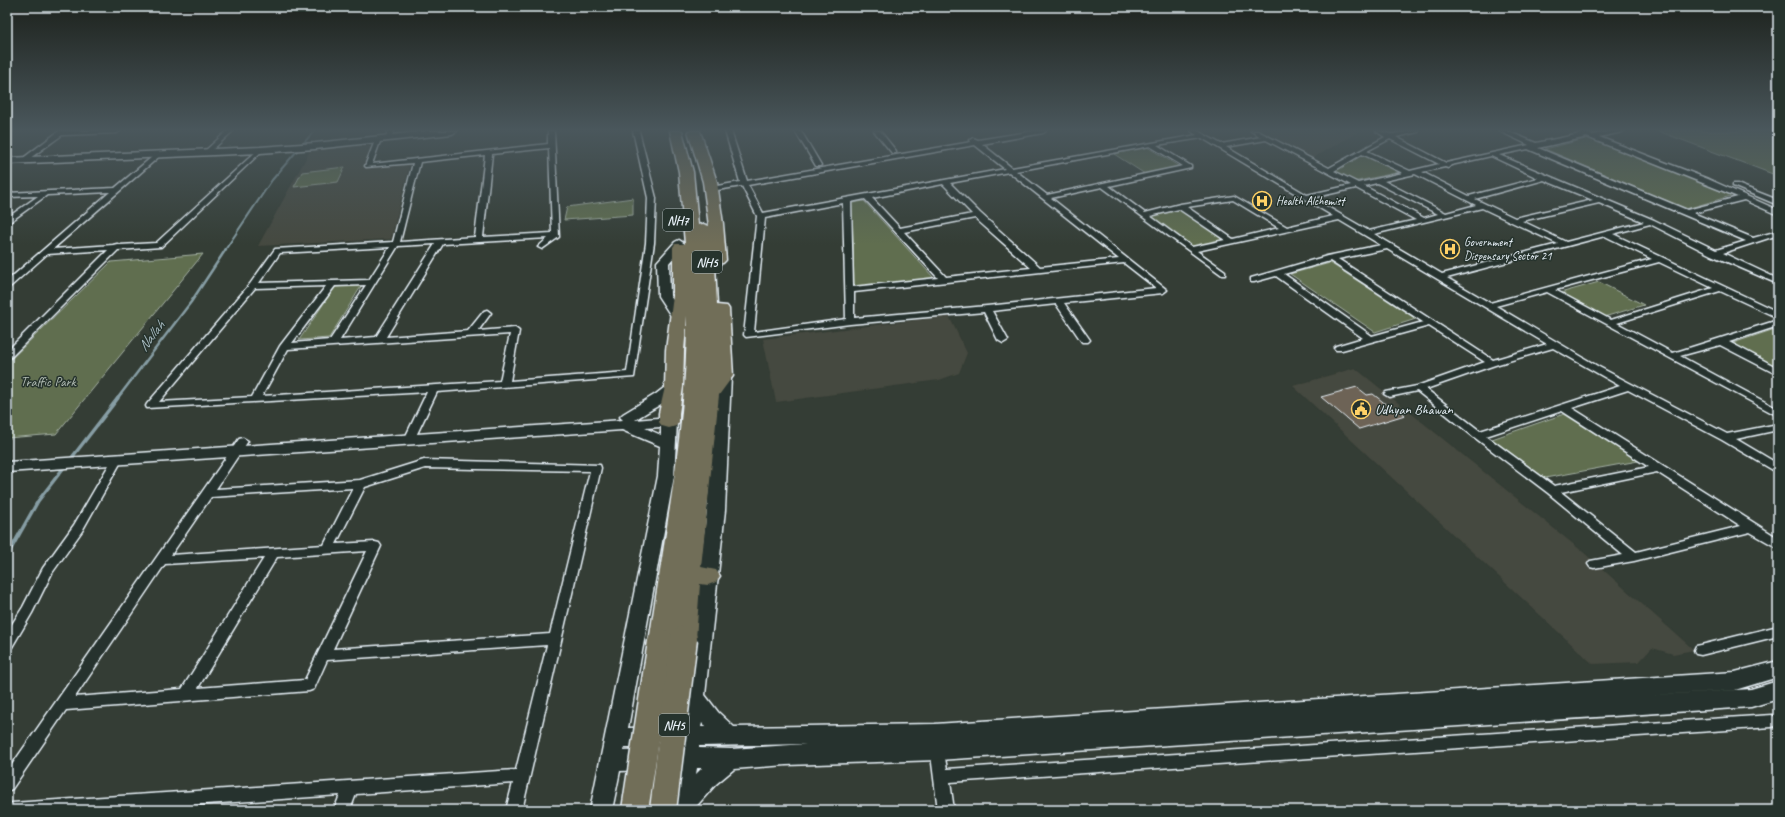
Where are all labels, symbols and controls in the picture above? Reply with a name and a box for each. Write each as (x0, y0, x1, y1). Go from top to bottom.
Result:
hospital icon: Health Alchemist (1251, 190, 1273, 212)
place label: Health Alchemist (1276, 193, 1346, 209)
road number: NH7 (663, 209, 693, 231)
place label: Government Dispensary Sector 21 (1464, 234, 1552, 264)
hospital icon: Government Dispensary Sector 21 (1439, 238, 1461, 260)
road number: NH5 (692, 251, 722, 273)
water label: Nallah (134, 316, 170, 355)
park label: Traffic Park (20, 373, 78, 390)
public building icon: Udhyan Bhawan (1350, 398, 1372, 420)
place label: Udhyan Bhawan (1375, 401, 1453, 418)
road number: NH5 (659, 714, 689, 736)

